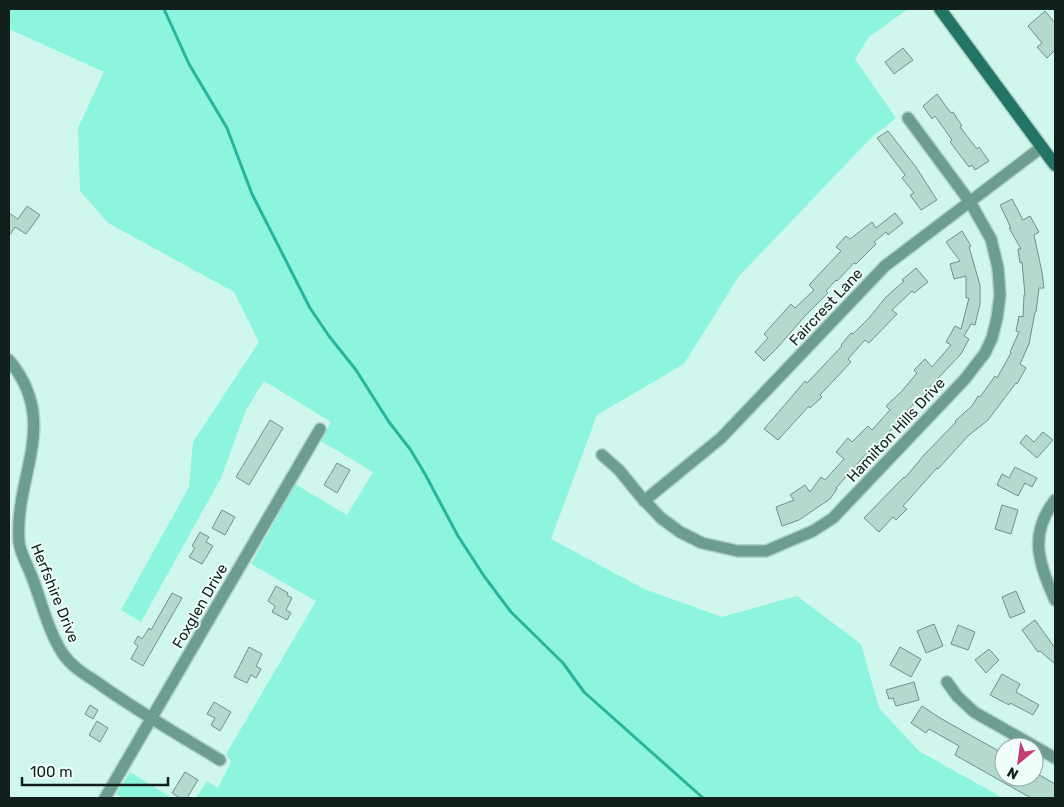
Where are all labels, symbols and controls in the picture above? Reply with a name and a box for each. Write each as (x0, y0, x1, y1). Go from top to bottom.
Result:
street label: Faircrest Lane (786, 265, 866, 349)
street label: Hamilton Hills Drive (843, 374, 949, 486)
street label: Herfshire Drive (27, 541, 83, 645)
street label: Foxglen Drive (169, 560, 231, 652)
north arrow (994, 737, 1044, 787)
scale bar (22, 754, 169, 786)
text: 100 m (30, 763, 72, 781)
text: N (1004, 763, 1021, 783)

